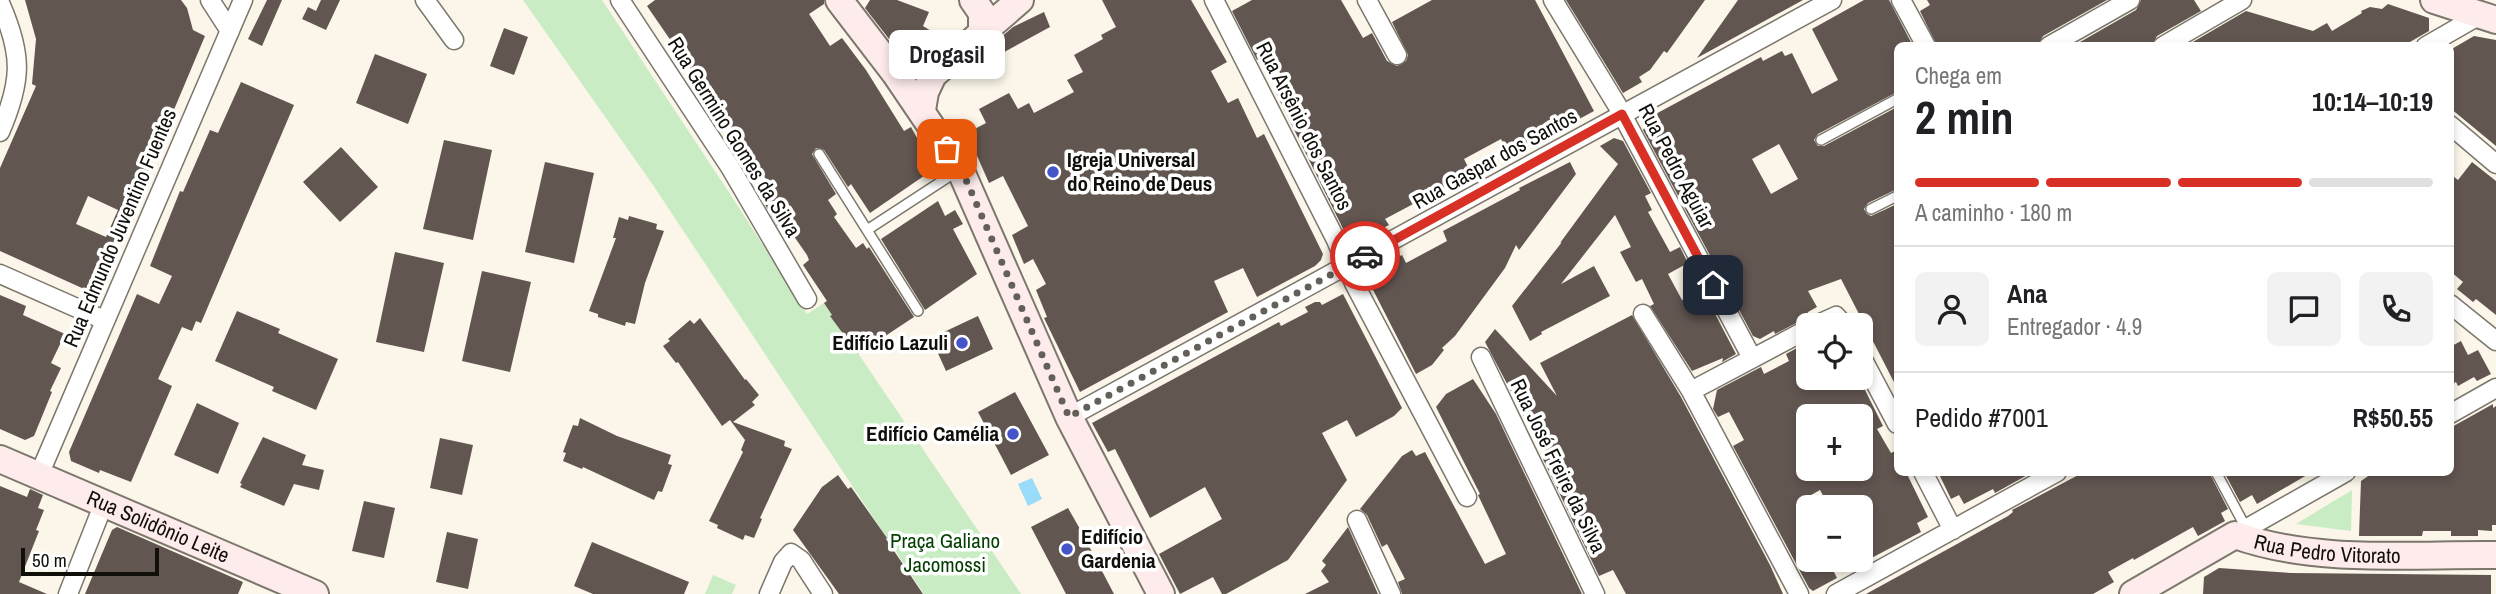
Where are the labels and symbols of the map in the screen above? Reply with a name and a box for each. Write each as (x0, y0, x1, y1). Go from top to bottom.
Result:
callout: Drogasil (889, 30, 1005, 79)
street label: Rua Germino Gomes da Silva (661, 31, 808, 243)
street label: Rua Arsênio dos Santos (1249, 36, 1360, 215)
street label: Rua Pedro Aguiar (1632, 99, 1722, 233)
street label: Rua Gaspar dos Santos (1407, 101, 1582, 216)
street label: Rua Edmundo Juventino Fuentes (56, 104, 183, 352)
pin (917, 119, 977, 179)
place label: Igreja Universal do Reino de Deus (1067, 145, 1212, 198)
marker: Igreja Universal do Reino de Deus (1045, 164, 1061, 180)
courier (1330, 221, 1400, 291)
pin (1683, 255, 1743, 315)
place label: Edifício Lazuli (832, 328, 948, 357)
marker: Edifício Lazuli (954, 335, 970, 351)
street label: Rua José Freire da Silva (1504, 374, 1613, 558)
place label: Edifício Camélia (866, 419, 999, 448)
marker: Edifício Camélia (1005, 426, 1021, 442)
street label: Rua Solidônio Leite (83, 483, 234, 570)
place label: Edifício Gardenia (1081, 522, 1156, 575)
park label: Praça Galiano Jacomossi (890, 526, 1000, 579)
street label: Rua Pedro Vitorato (2251, 527, 2401, 570)
marker: Edifício Gardenia (1059, 541, 1075, 557)
scale bar (21, 545, 159, 577)

